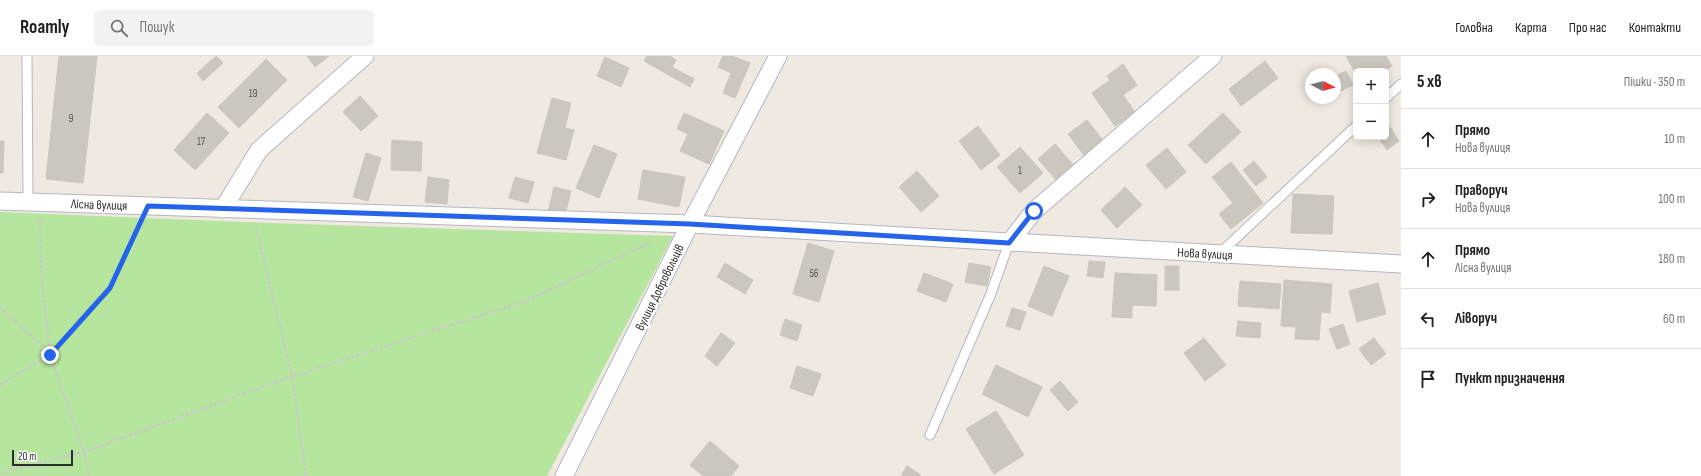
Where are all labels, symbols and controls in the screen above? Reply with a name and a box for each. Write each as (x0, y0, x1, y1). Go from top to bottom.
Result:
search box (94, 10, 374, 46)
text: Roamly (20, 16, 70, 39)
icon: search (108, 17, 130, 39)
text: Пошук (140, 18, 174, 37)
text: Головна (1455, 19, 1493, 36)
text: Карта (1515, 19, 1547, 36)
text: Про нас (1569, 19, 1607, 36)
text: Контакти (1629, 19, 1681, 36)
north arrow (1305, 68, 1341, 104)
map controls (1353, 68, 1389, 140)
button: + (1353, 68, 1389, 104)
text: 5 хв (1417, 72, 1442, 92)
text: Пішки · 350 m (1624, 74, 1685, 90)
house number: 19 (249, 87, 257, 100)
button: − (1353, 104, 1389, 140)
house number: 9 (69, 112, 74, 125)
text: Прямо (1455, 121, 1490, 140)
icon: ahead (1417, 128, 1439, 150)
text: 10 m (1664, 131, 1685, 147)
house number: 17 (197, 135, 206, 148)
text: Нова вулиця (1455, 140, 1510, 156)
house number: 1 (1018, 164, 1022, 177)
text: Праворуч (1455, 181, 1508, 200)
icon: right (1417, 188, 1439, 210)
text: 100 m (1658, 191, 1685, 207)
street label: Лісна вулиця (70, 196, 127, 214)
text: Нова вулиця (1455, 200, 1510, 216)
route start (1025, 202, 1043, 220)
text: Прямо (1455, 241, 1490, 260)
street label: вулиця Добровольців (632, 242, 688, 333)
street label: Нова вулиця (1177, 245, 1233, 263)
icon: ahead (1417, 248, 1439, 270)
text: 180 m (1659, 251, 1685, 267)
text: Лісна вулиця (1455, 260, 1511, 276)
house number: 56 (809, 267, 819, 280)
icon: left (1417, 308, 1439, 330)
text: Ліворуч (1455, 309, 1497, 328)
text: 60 m (1663, 311, 1685, 327)
route end (41, 346, 59, 364)
icon: arrive (1417, 368, 1439, 390)
text: Пункт призначення (1455, 369, 1565, 388)
scale bar (12, 448, 73, 467)
text: 20 m (18, 450, 36, 463)

